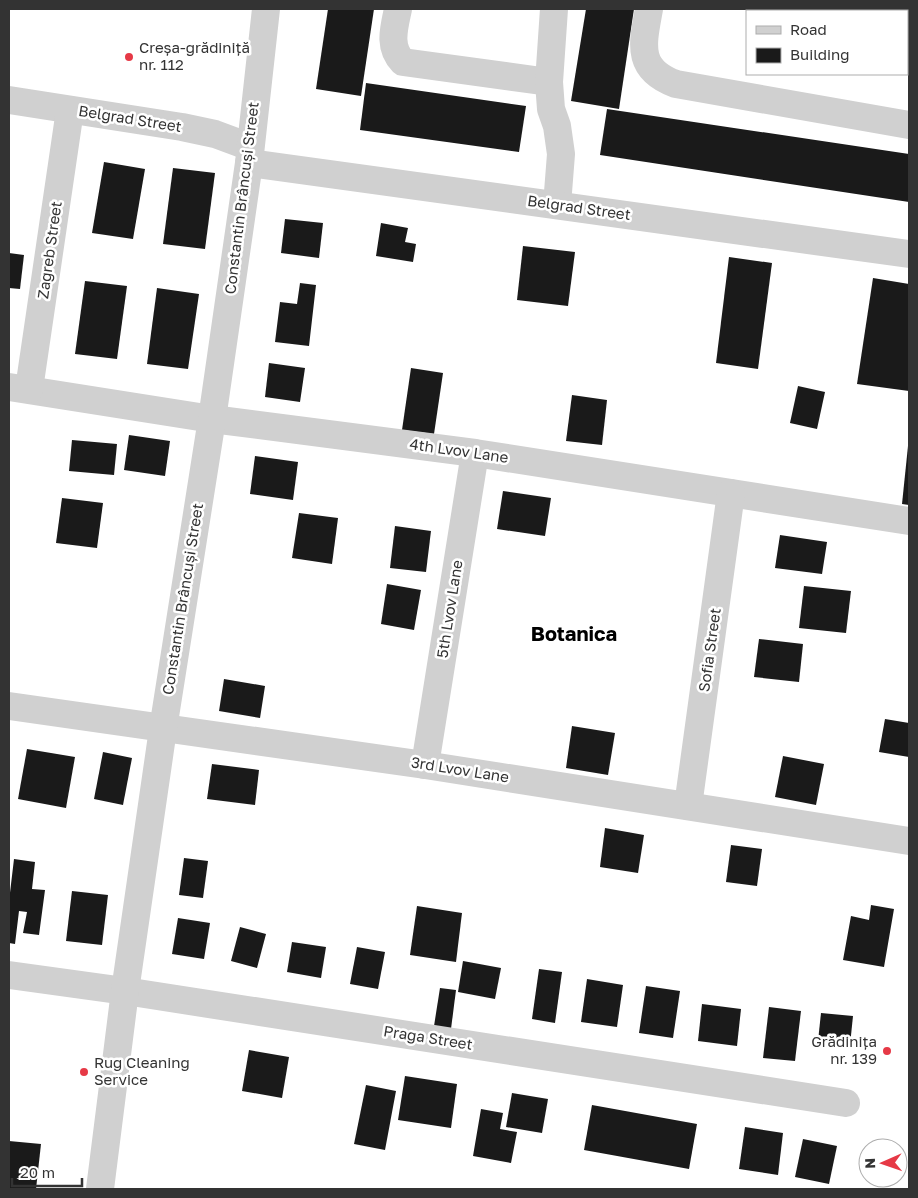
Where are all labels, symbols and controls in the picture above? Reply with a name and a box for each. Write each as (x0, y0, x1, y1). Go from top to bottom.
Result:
legend (746, 10, 908, 75)
text: Road (790, 20, 827, 38)
place label: Creșa-grădiniță nr. 112 (139, 38, 250, 73)
text: Building (790, 45, 850, 63)
marker: Creșa-grădiniță nr. 112 (123, 51, 135, 63)
street label: Belgrad Street (77, 101, 183, 135)
street label: Constantin Brâncuși Street (220, 101, 262, 295)
street label: Belgrad Street (526, 191, 632, 223)
street label: Zagreb Street (33, 200, 65, 300)
street label: 4th Lvov Lane (409, 434, 510, 466)
street label: Constantin Brâncuși Street (158, 502, 206, 696)
street label: 5th Lvov Lane (432, 558, 466, 659)
street label: Sofia Street (694, 607, 724, 693)
district label: Botanica (531, 621, 617, 645)
street label: 3rd Lvov Lane (410, 752, 511, 786)
street label: Praga Street (382, 1021, 474, 1053)
place label: Grădinița nr. 139 (811, 1032, 877, 1067)
marker: Grădinița nr. 139 (881, 1045, 893, 1057)
place label: Rug Cleaning Service (94, 1053, 190, 1088)
marker: Rug Cleaning Service (78, 1066, 90, 1078)
north arrow (858, 1138, 908, 1188)
scale bar (12, 1156, 82, 1188)
text: N (861, 1158, 878, 1169)
text: 20 m (20, 1163, 55, 1181)

